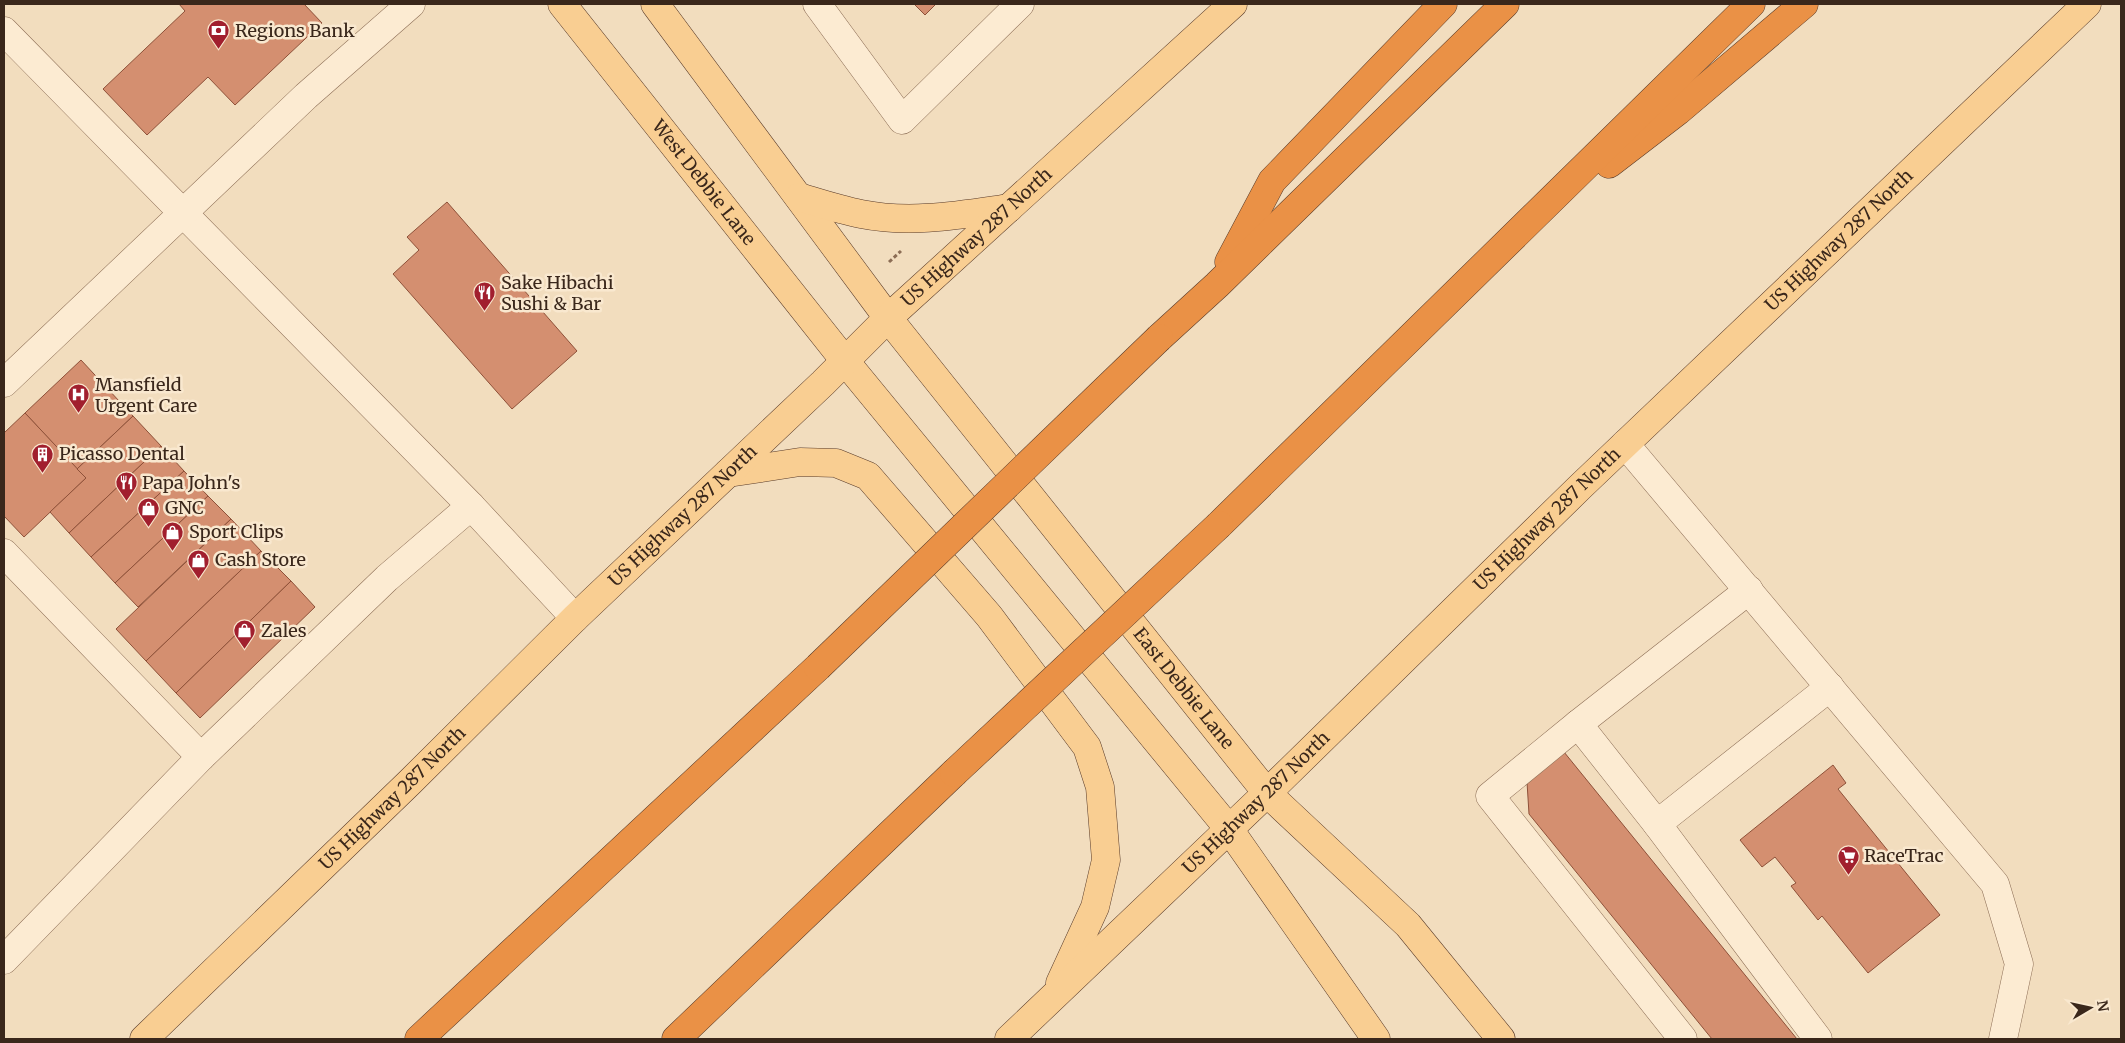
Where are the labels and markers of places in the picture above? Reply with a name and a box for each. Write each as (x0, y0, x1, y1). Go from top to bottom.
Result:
bank icon: Regions Bank (207, 19, 231, 50)
place label: Regions Bank (235, 19, 355, 42)
place label: Sake Hibachi Sushi & Bar (501, 271, 614, 315)
restaurant icon: Sake Hibachi Sushi & Bar (473, 281, 497, 312)
place label: Mansfield Urgent Care (95, 373, 197, 417)
hospital icon: Mansfield Urgent Care (67, 383, 91, 414)
building icon: Picasso Dental (31, 442, 55, 473)
place label: Picasso Dental (59, 442, 185, 465)
restaurant icon: Papa John's (114, 471, 138, 502)
place label: Papa John's (142, 471, 241, 494)
shop icon: GNC (137, 496, 161, 527)
place label: GNC (165, 496, 204, 519)
shop icon: Sport Clips (161, 520, 185, 551)
place label: Sport Clips (189, 520, 284, 543)
shop icon: Cash Store (187, 548, 211, 579)
place label: Cash Store (215, 548, 306, 571)
shop icon: Zales (233, 619, 257, 650)
place label: Zales (261, 619, 307, 642)
supermarket icon: RaceTrac (1836, 844, 1860, 875)
place label: RaceTrac (1864, 844, 1944, 867)

